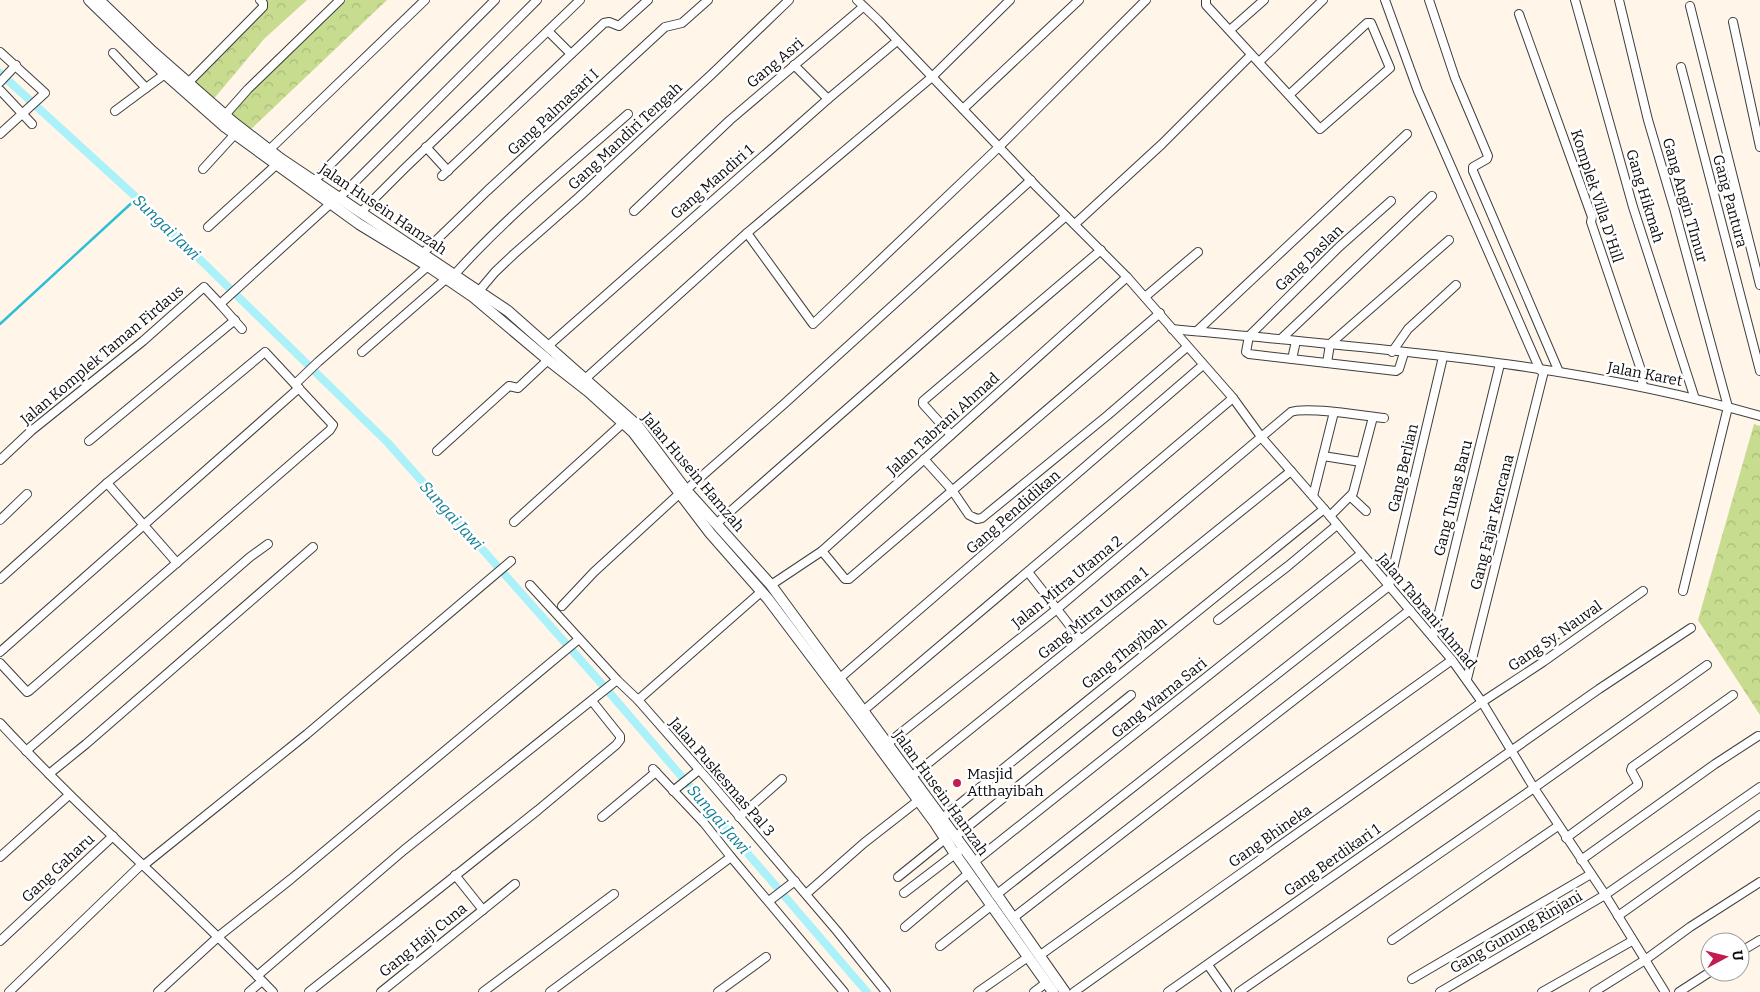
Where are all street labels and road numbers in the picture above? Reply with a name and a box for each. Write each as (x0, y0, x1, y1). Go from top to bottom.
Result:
street label: Gang Asri (743, 34, 807, 92)
street label: Gang Palmasari I (504, 65, 602, 159)
street label: Gang Mandiri Tengah (564, 78, 686, 194)
street label: Komplek Villa D'Hill (1567, 127, 1627, 265)
street label: Gang Angin TImur (1659, 136, 1712, 265)
street label: Gang Mandiri 1 (667, 141, 757, 223)
street label: Gang Hikmah (1622, 147, 1668, 245)
street label: Gang Pantura (1709, 153, 1751, 249)
street label: Jalan Husein Hamzah (315, 159, 451, 259)
street label: Gang Daslan (1271, 221, 1347, 295)
street label: Jalan Komplek Taman Firdaus (16, 282, 187, 429)
street label: Jalan Karet (1605, 358, 1684, 390)
street label: Jalan Tabrani Ahmad (882, 369, 1003, 480)
street label: Jalan Husein Hamzah (637, 408, 749, 536)
street label: Gang Berlian (1384, 421, 1422, 514)
street label: Gang Tunas Baru (1430, 438, 1476, 558)
street label: Gang Fajar Kencana (1466, 452, 1518, 592)
street label: Gang Pendidikan (962, 466, 1064, 558)
street label: Jalan Mitra Utama 2 (1008, 532, 1126, 633)
street label: Jalan Tabrani Ahmad (1373, 549, 1481, 672)
street label: Gang Mitra Utama 1 (1034, 563, 1152, 663)
street label: Gang Sy. Nauval (1505, 597, 1605, 675)
street label: Gang Thayibah (1078, 613, 1171, 693)
street label: Gang Warna Sari (1108, 654, 1211, 742)
street label: Jalan Puskesmas Pal 3 (665, 713, 779, 840)
street label: Jalan Husein Hamzah (889, 726, 993, 860)
street label: Gang Bhineka (1225, 801, 1315, 871)
street label: Gang Berdikari 1 (1280, 820, 1384, 900)
street label: Gang Gaharu (18, 830, 98, 906)
street label: Gang Gunung Rinjani (1447, 887, 1586, 977)
street label: Gang Haji Cuna (376, 899, 470, 981)

